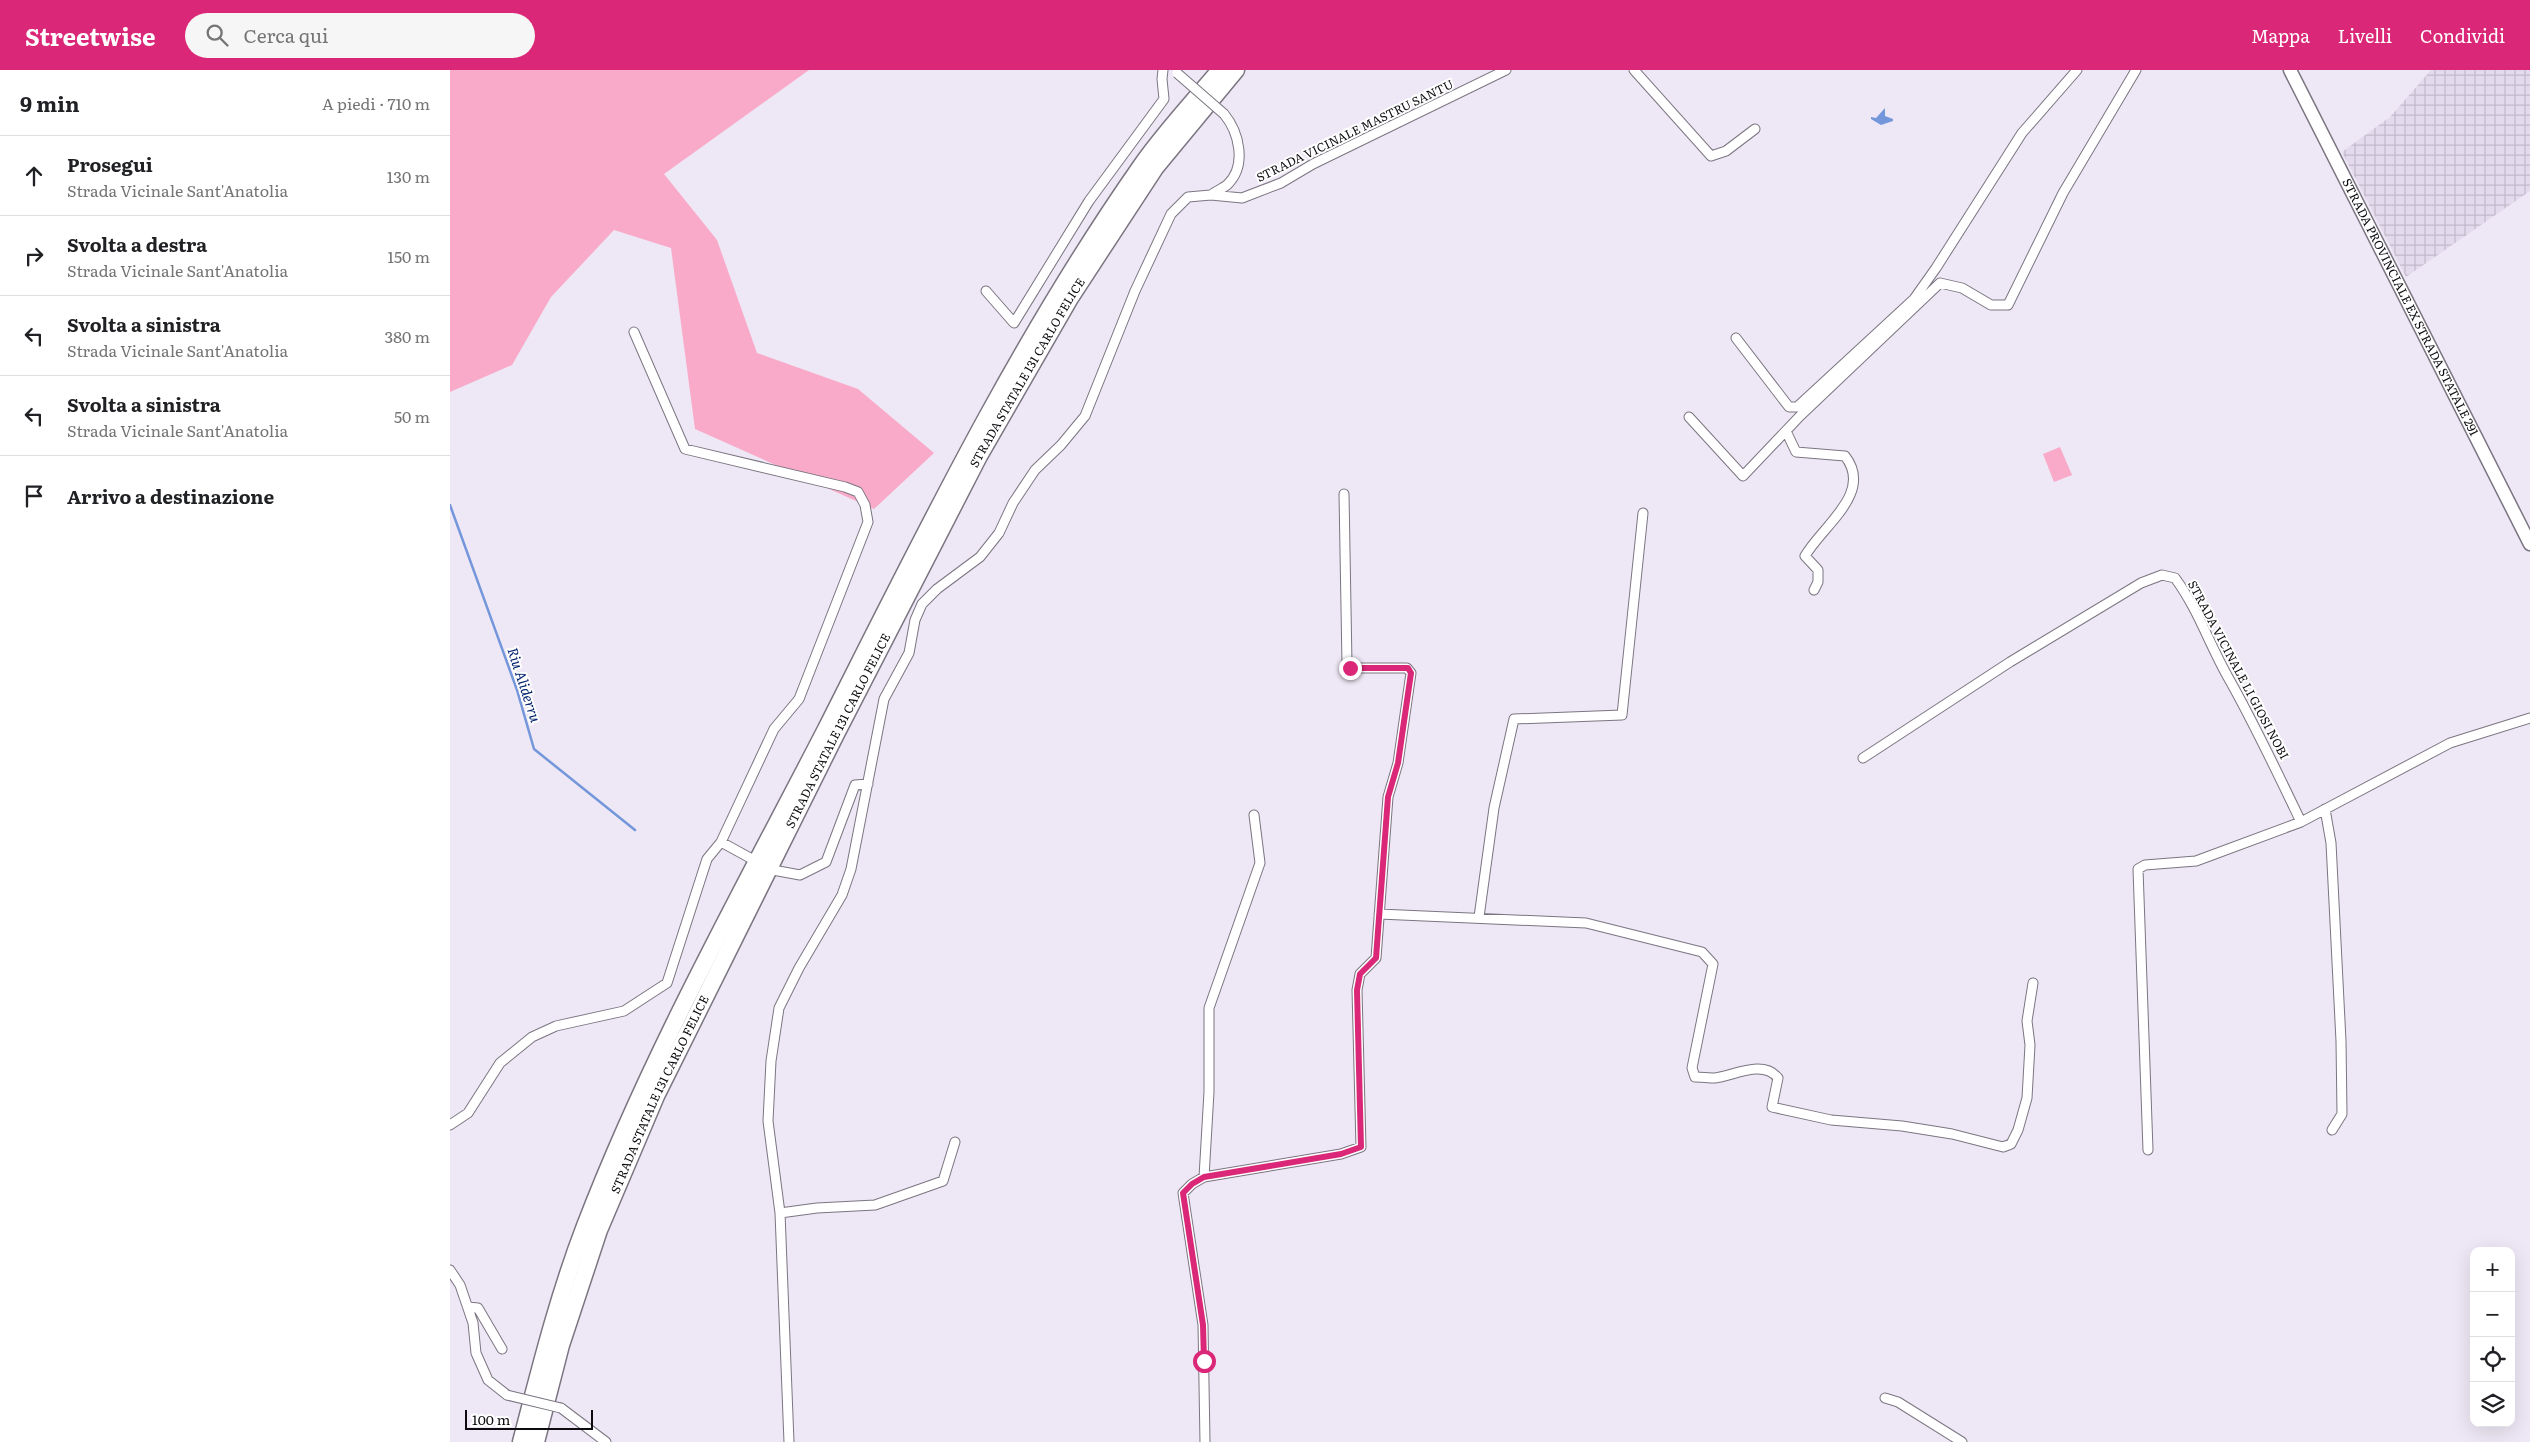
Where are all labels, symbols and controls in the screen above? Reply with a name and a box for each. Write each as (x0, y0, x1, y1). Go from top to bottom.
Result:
search box (185, 13, 535, 58)
text: Streetwise (25, 18, 155, 53)
icon: search (203, 21, 231, 49)
text: Cerca qui (243, 21, 328, 49)
text: Mappa (2251, 22, 2310, 49)
text: Livelli (2338, 22, 2392, 49)
text: Condividi (2420, 22, 2505, 49)
street label: STRADA VICINALE MASTRU SANTU (1253, 74, 1456, 186)
text: 9 min (20, 87, 80, 118)
text: A piedi · 710 m (322, 91, 430, 115)
text: Prosegui (67, 150, 153, 178)
icon: ahead (20, 162, 48, 190)
text: 130 m (387, 164, 430, 188)
street label: STRADA PROVINCIALE EX STRADA STATALE 291 (2338, 175, 2484, 439)
text: Strada Vicinale Sant'Anatolia (67, 178, 288, 202)
text: Svolta a destra (67, 230, 207, 258)
icon: right (20, 242, 48, 270)
text: 150 m (387, 244, 430, 268)
text: Strada Vicinale Sant'Anatolia (67, 258, 288, 282)
street label: STRADA STATALE 131 CARLO FELICE (965, 274, 1089, 470)
text: Svolta a sinistra (67, 310, 221, 338)
icon: left (20, 322, 48, 350)
text: 380 m (385, 324, 430, 348)
text: Strada Vicinale Sant'Anatolia (67, 338, 288, 362)
text: Svolta a sinistra (67, 390, 221, 418)
icon: left (20, 402, 48, 430)
text: 50 m (394, 404, 430, 428)
text: Strada Vicinale Sant'Anatolia (67, 418, 288, 442)
icon: arrive (20, 482, 48, 510)
text: Arrivo a destinazione (67, 482, 274, 510)
street label: STRADA VICINALE LI GIOSI NOBI (2184, 577, 2294, 762)
street label: STRADA STATALE 131 CARLO FELICE (781, 629, 895, 831)
water label: Riu Aliderru (503, 645, 547, 725)
route end (1339, 657, 1362, 680)
street label: STRADA STATALE 131 CARLO FELICE (606, 991, 713, 1196)
map controls (2470, 1247, 2515, 1427)
button: + (2470, 1247, 2515, 1292)
button: − (2470, 1292, 2515, 1337)
button: locate (2470, 1337, 2515, 1382)
route start (1193, 1350, 1216, 1373)
button: layers (2470, 1382, 2515, 1427)
scale bar (465, 1407, 592, 1430)
text: 100 m (472, 1409, 510, 1429)

